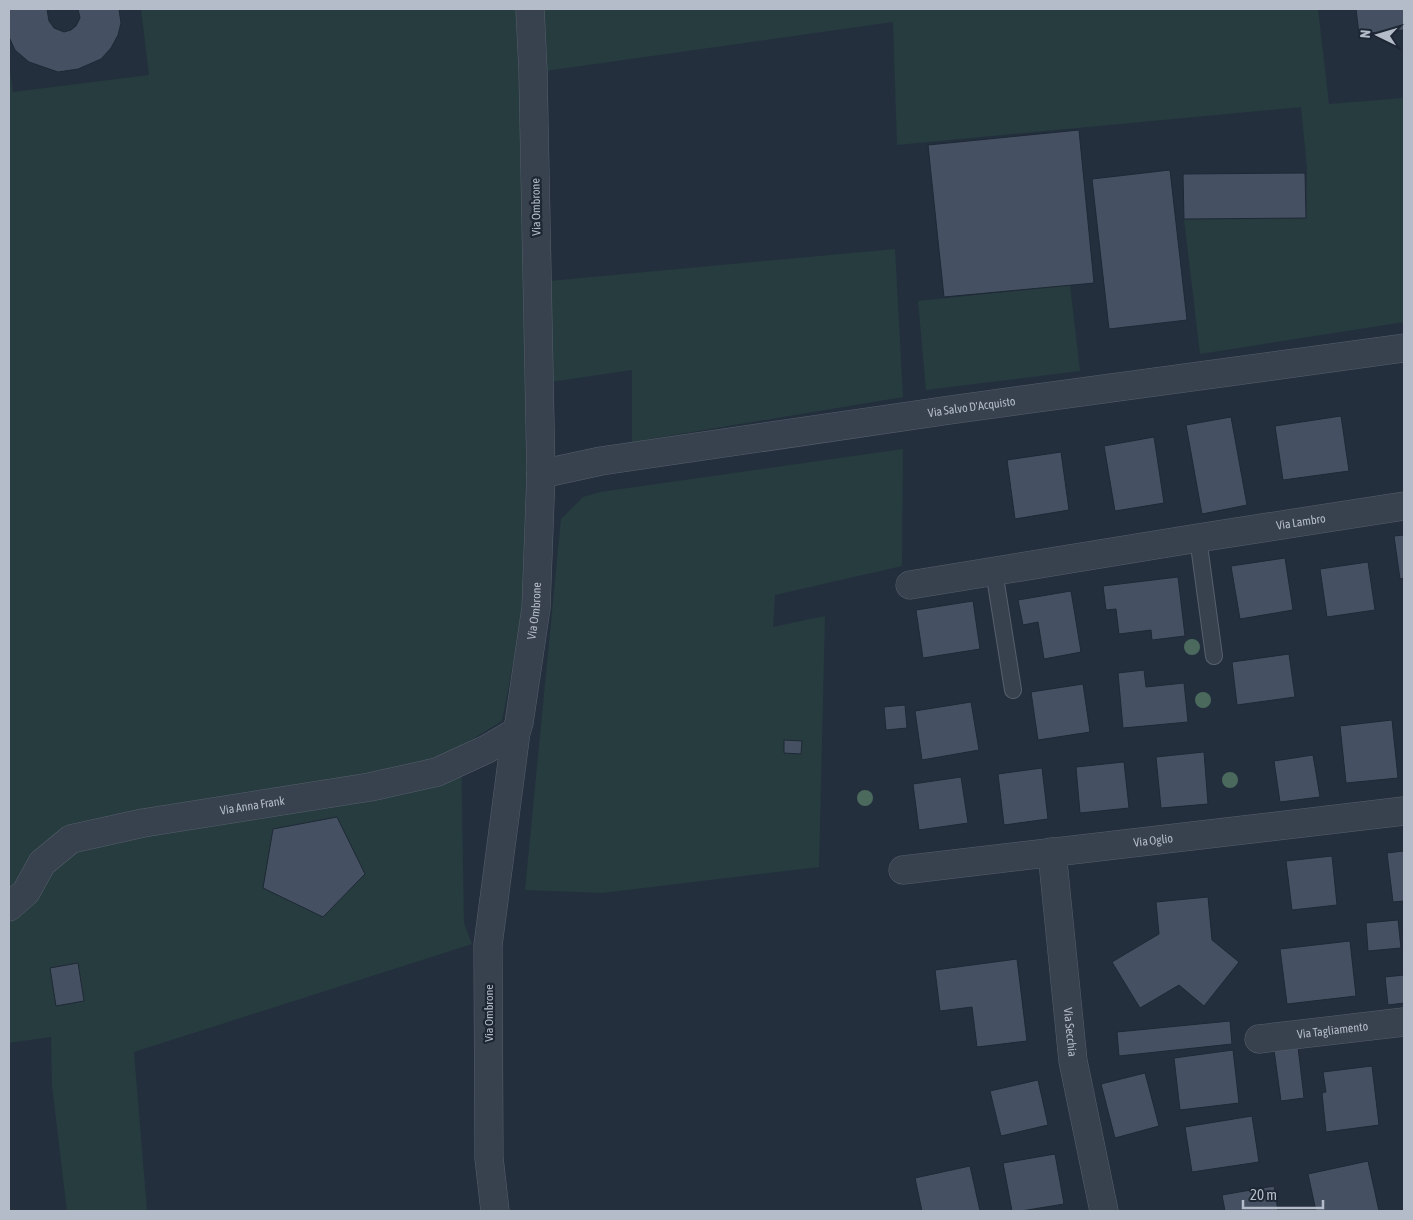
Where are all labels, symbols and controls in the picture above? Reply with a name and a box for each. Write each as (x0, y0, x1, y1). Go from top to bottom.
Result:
north arrow (1353, 10, 1403, 60)
text: N (1357, 29, 1373, 39)
street label: Via Ombrone (528, 178, 544, 236)
street label: Via Salvo D'Acquisto (927, 394, 1017, 420)
street label: Via Lambro (1275, 511, 1327, 533)
street label: Via Ombrone (524, 582, 544, 640)
street label: Via Anna Frank (219, 794, 287, 818)
street label: Via Oglio (1133, 831, 1174, 850)
street label: Via Ombrone (482, 984, 496, 1042)
street label: Via Secchia (1061, 1007, 1080, 1057)
street label: Via Tagliamento (1296, 1019, 1369, 1042)
scale bar (1243, 1178, 1323, 1210)
text: 20 m (1250, 1186, 1277, 1203)

